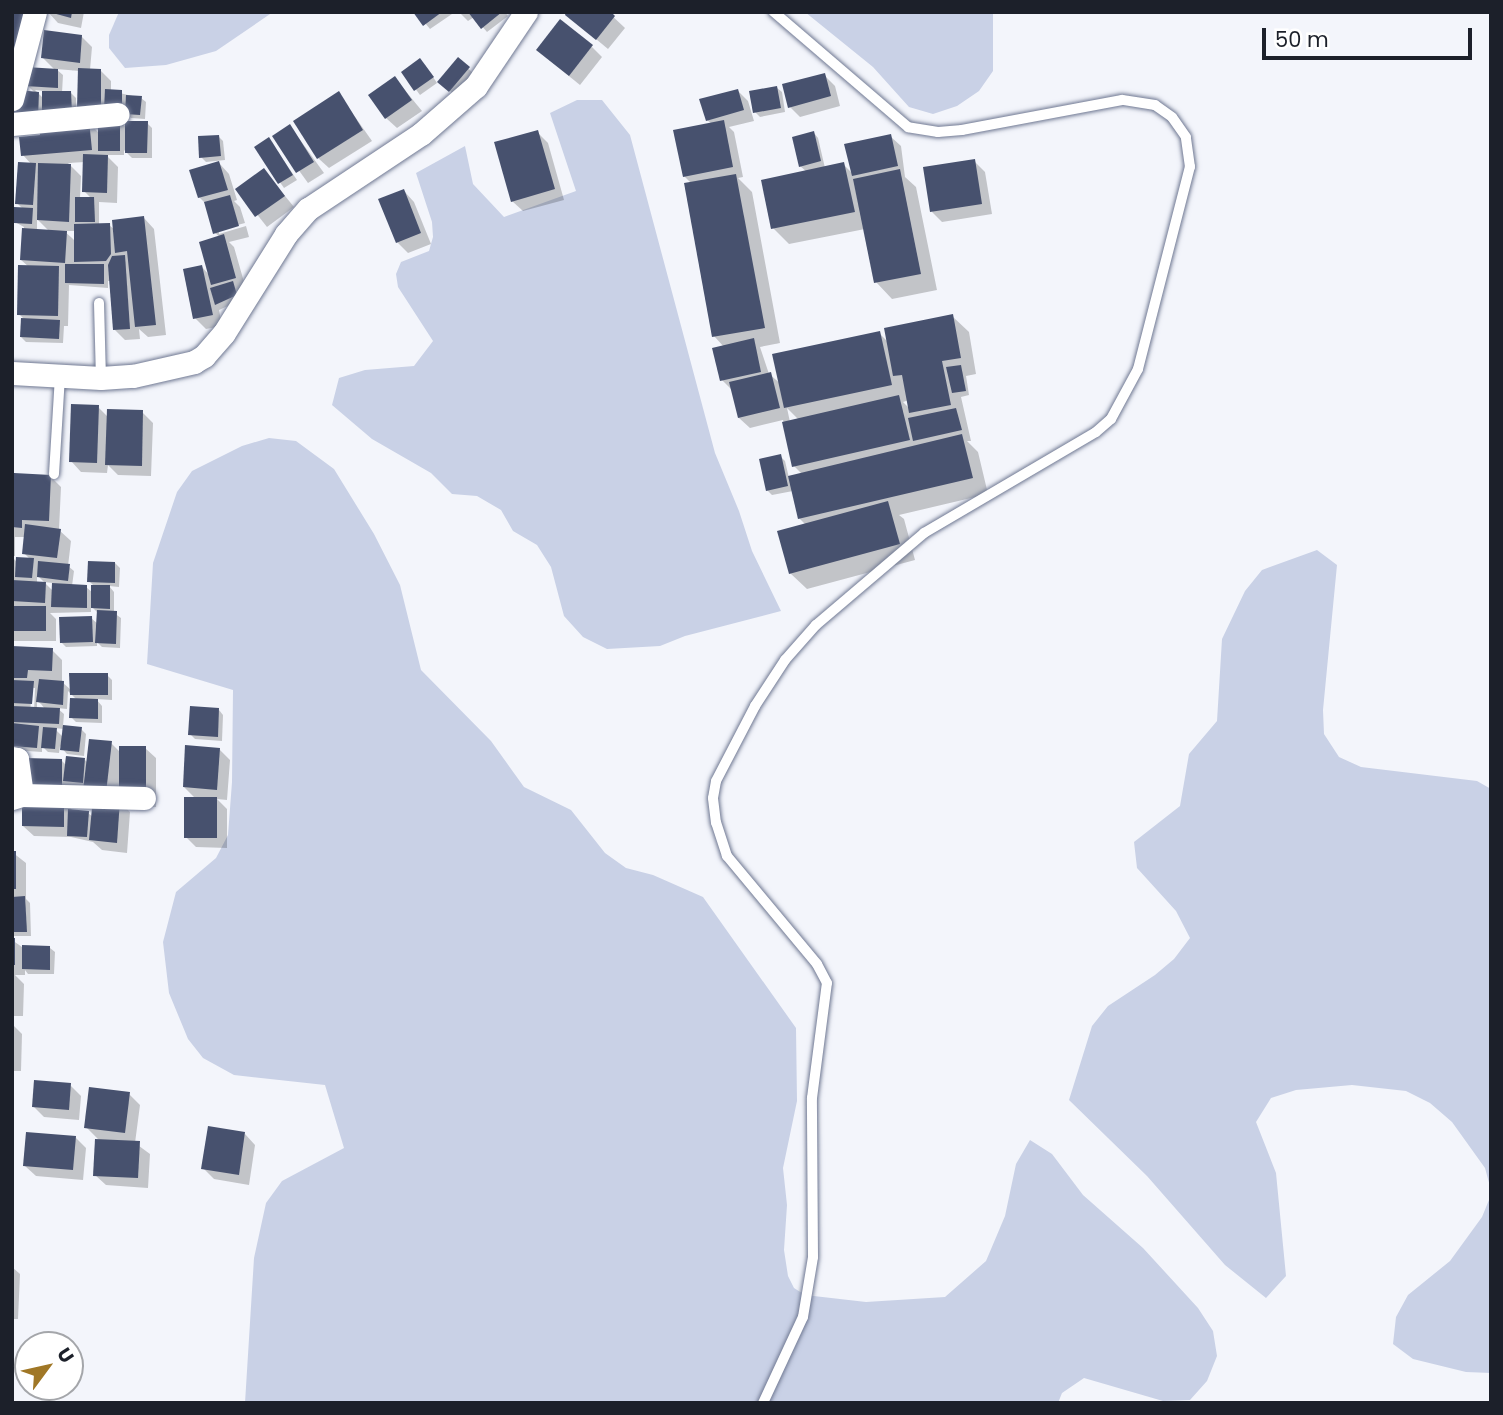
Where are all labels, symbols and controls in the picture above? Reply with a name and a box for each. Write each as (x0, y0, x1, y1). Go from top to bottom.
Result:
scale bar (1265, 14, 1475, 58)
text: 50 m (1275, 25, 1329, 54)
north arrow (14, 1331, 84, 1401)
text: U (50, 1342, 80, 1368)

